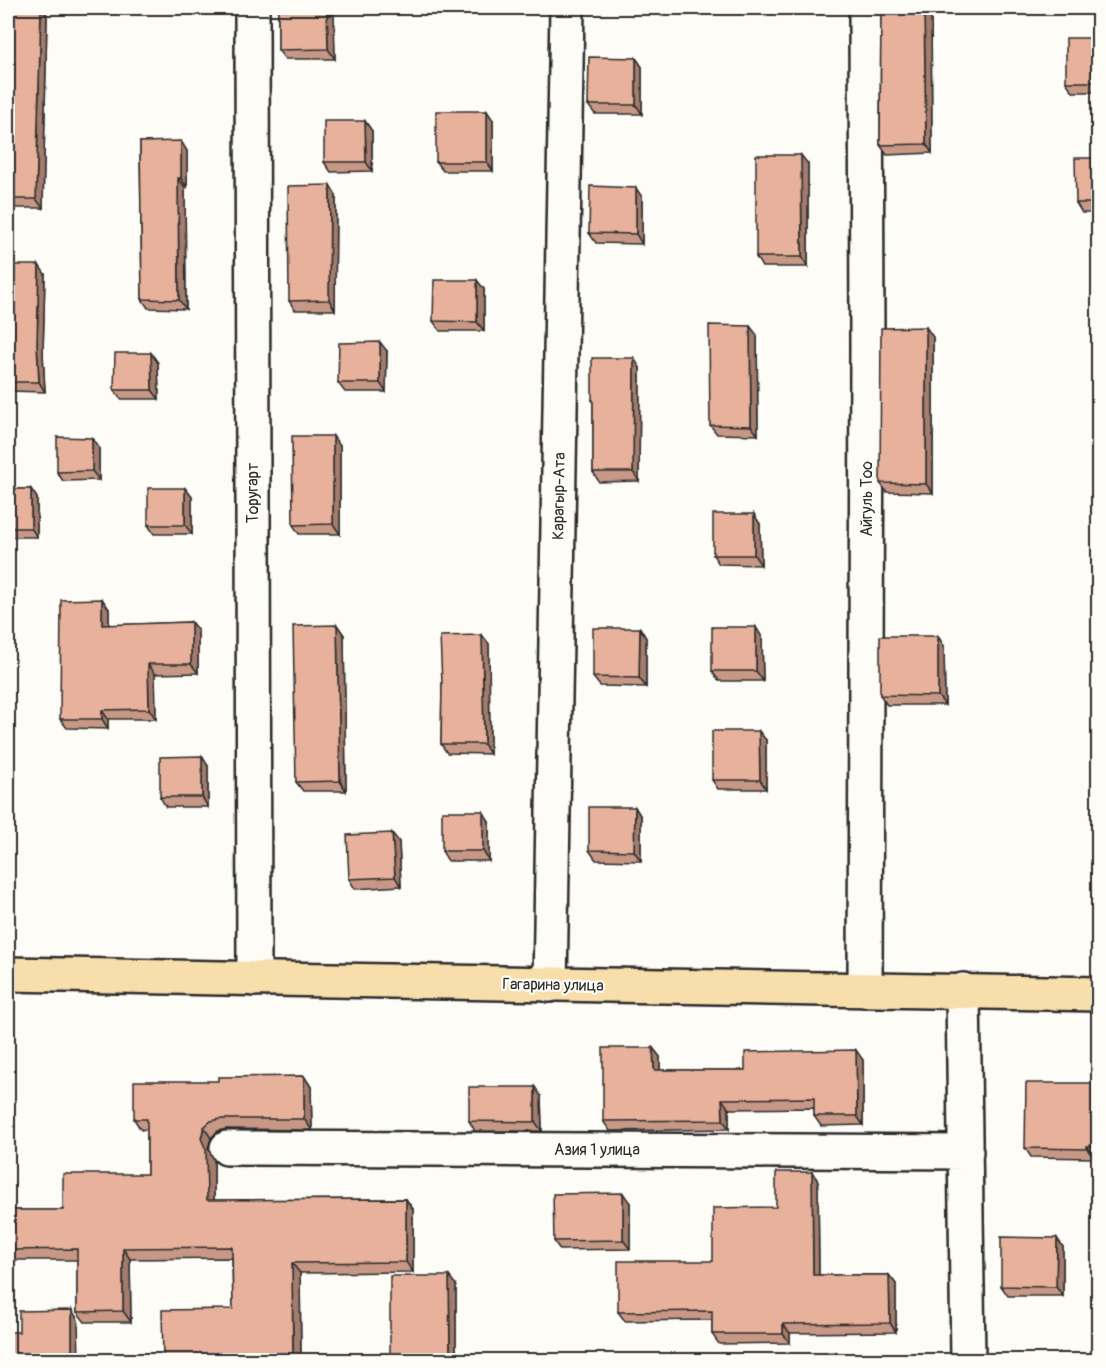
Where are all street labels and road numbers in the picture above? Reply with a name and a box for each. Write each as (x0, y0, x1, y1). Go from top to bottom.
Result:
street label: Карагыр-Ата (548, 452, 570, 540)
street label: Айгуль Тоо (857, 461, 877, 537)
street label: Торугарт (243, 463, 263, 523)
street label: Гагарина улица (502, 974, 604, 996)
street label: Азия 1 улица (554, 1140, 640, 1160)

